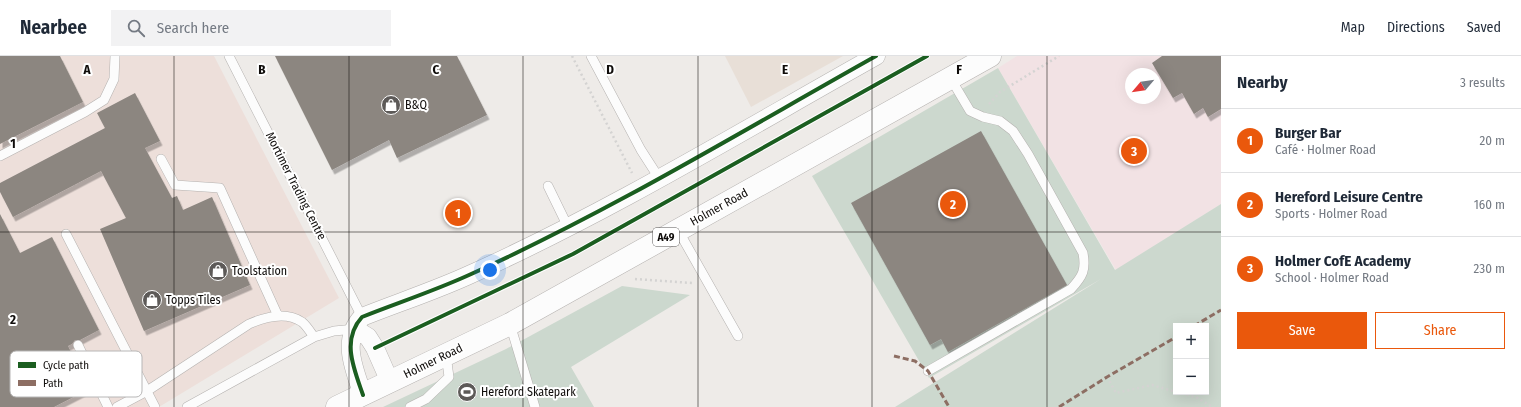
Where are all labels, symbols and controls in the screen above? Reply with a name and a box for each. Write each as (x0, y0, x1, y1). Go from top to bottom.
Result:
search box (111, 10, 391, 46)
text: Nearbee (20, 16, 87, 39)
icon: search (125, 17, 147, 39)
text: Search here (157, 19, 229, 37)
text: Map (1341, 19, 1365, 36)
text: Directions (1387, 19, 1445, 36)
text: Saved (1467, 19, 1501, 36)
text: A (82, 62, 91, 77)
text: B (258, 62, 266, 77)
text: C (433, 62, 440, 77)
text: D (606, 62, 614, 77)
text: E (782, 62, 788, 77)
text: F (956, 62, 962, 77)
north arrow (1125, 68, 1161, 104)
text: Nearby (1237, 72, 1288, 93)
text: 3 results (1460, 75, 1505, 90)
shop icon: B&Q (380, 94, 402, 116)
place label: B&Q (405, 98, 428, 112)
text: Burger Bar (1275, 124, 1341, 142)
street label: Mortimer Trading Centre (263, 130, 329, 242)
text: 1 (1247, 133, 1253, 148)
text: 20 m (1479, 133, 1505, 148)
text: 1 (10, 136, 16, 151)
pin: 3 (1121, 136, 1147, 166)
text: Café · Holmer Road (1275, 142, 1376, 157)
street label: Holmer Road (688, 185, 750, 229)
text: Hereford Leisure Centre (1275, 188, 1423, 206)
pin: 2 (940, 189, 966, 219)
text: 2 (1247, 197, 1253, 212)
text: 160 m (1474, 197, 1505, 212)
pin: 1 (445, 198, 471, 228)
text: Sports · Holmer Road (1275, 206, 1388, 221)
road number: A49 (653, 228, 679, 246)
text: Holmer CofE Academy (1275, 252, 1411, 270)
shop icon: Toolstation (207, 260, 229, 282)
your location (480, 260, 500, 280)
text: 3 (1247, 261, 1253, 276)
text: 230 m (1474, 261, 1505, 276)
place label: Toolstation (232, 264, 287, 278)
text: School · Holmer Road (1275, 270, 1389, 285)
shop icon: Topps Tiles (141, 289, 163, 311)
place label: Topps Tiles (166, 293, 221, 307)
text: 2 (9, 312, 16, 327)
button: Save (1237, 312, 1367, 349)
button: Share (1375, 312, 1505, 349)
map controls (1173, 323, 1209, 395)
button: + (1173, 323, 1209, 359)
street label: Holmer Road (401, 341, 465, 381)
legend (10, 351, 142, 397)
text: Cycle path (43, 359, 89, 372)
button: − (1173, 359, 1209, 395)
text: Path (43, 377, 63, 390)
sports icon: Hereford Skatepark (456, 381, 478, 403)
place label: Hereford Skatepark (481, 385, 576, 399)

